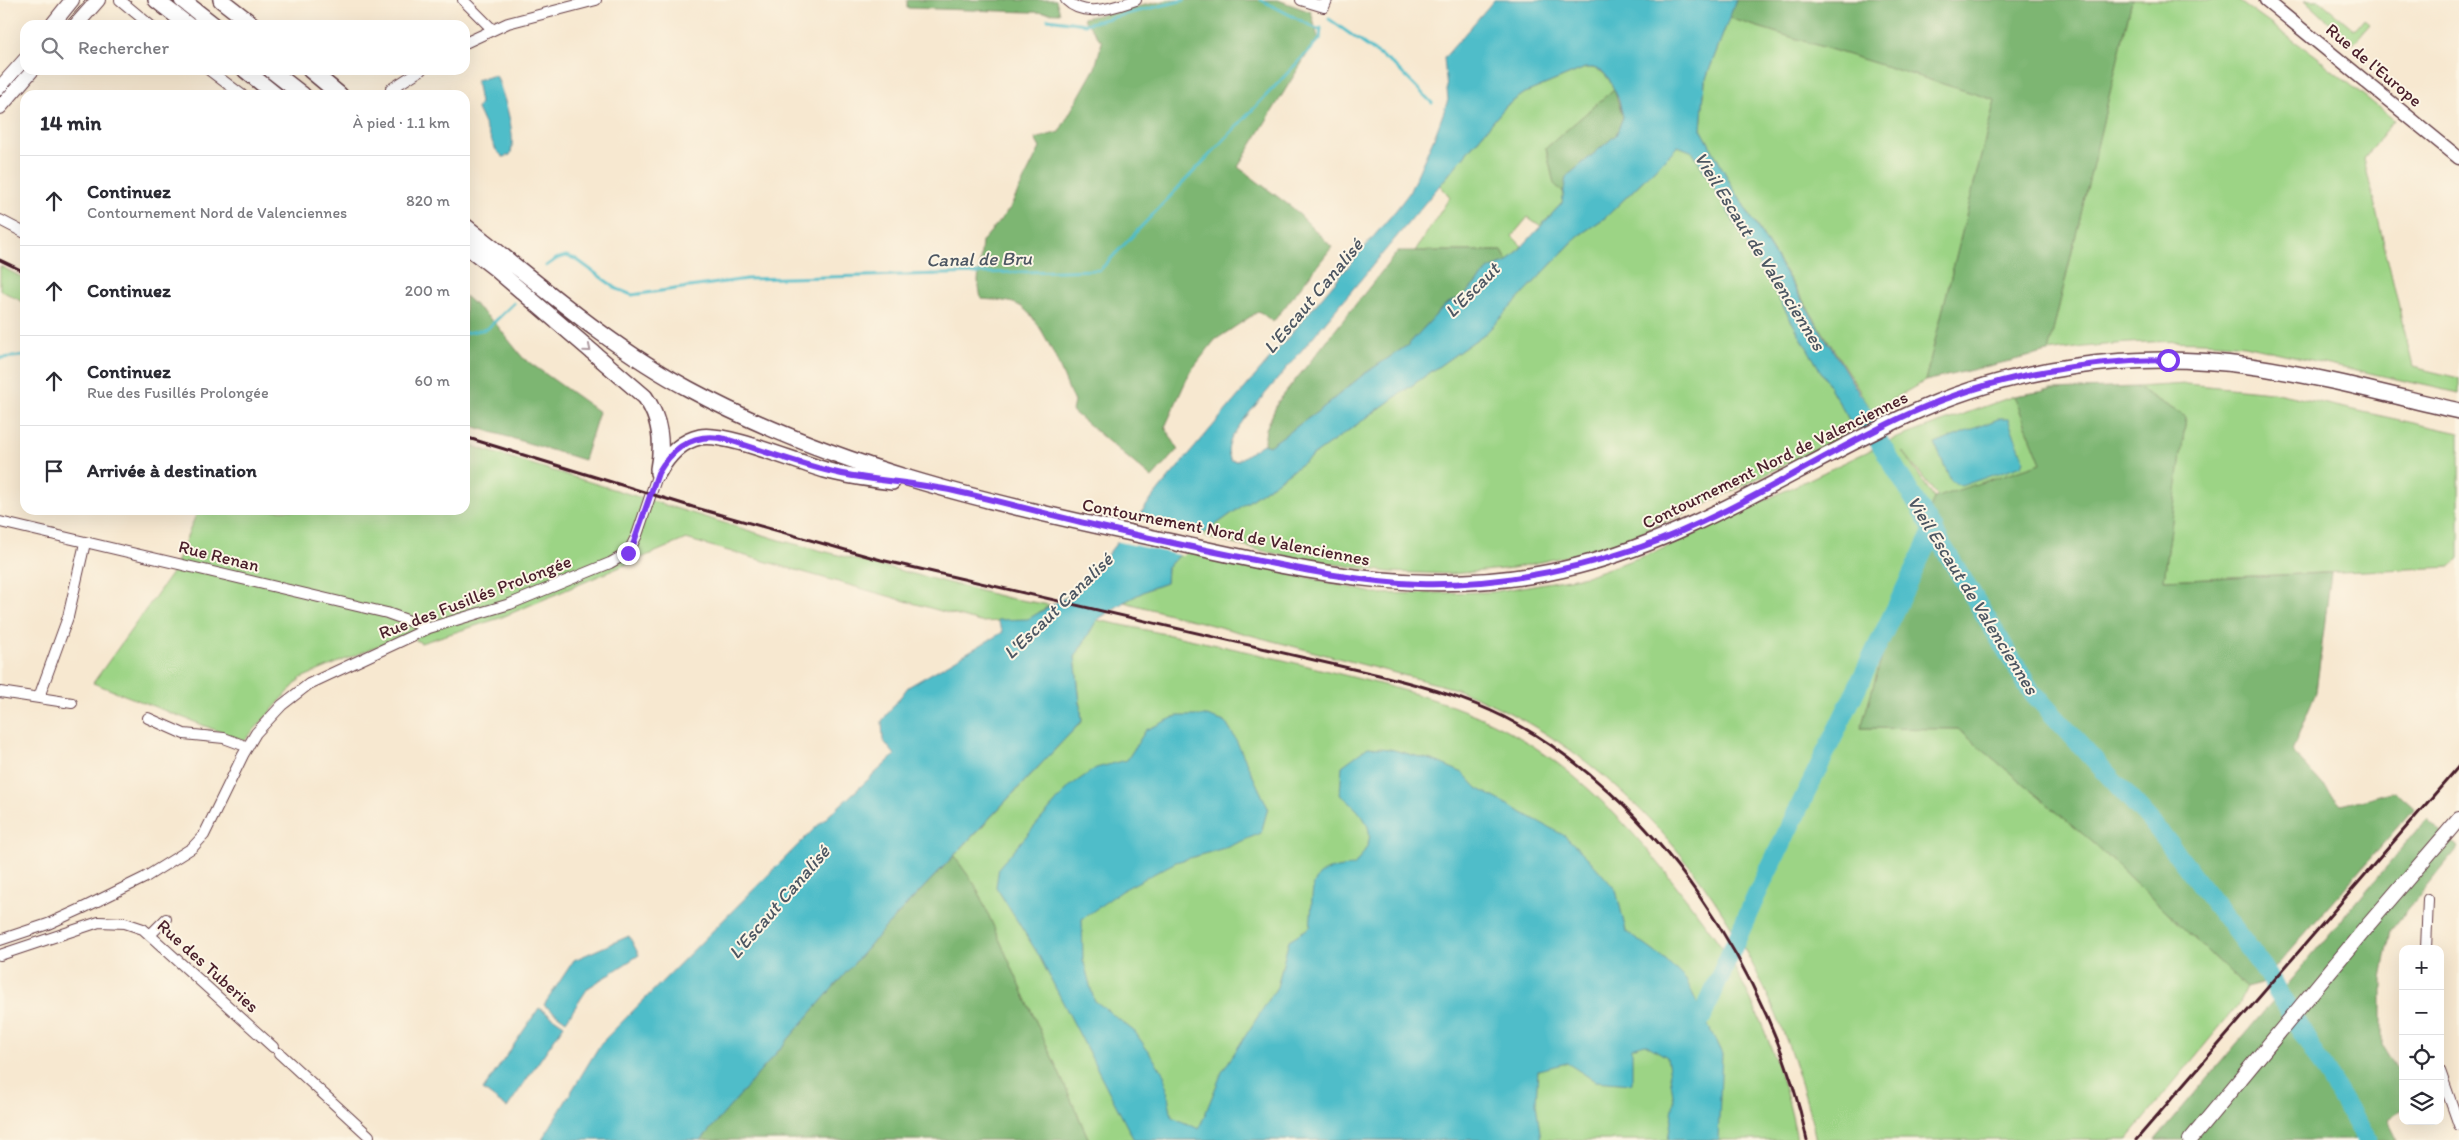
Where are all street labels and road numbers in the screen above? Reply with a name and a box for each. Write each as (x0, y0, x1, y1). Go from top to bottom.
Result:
street label: Rue de l'Europe (2321, 18, 2427, 112)
street label: Contournement Nord de Valenciennes (1639, 386, 1911, 534)
street label: Contournement Nord de Valenciennes (1080, 493, 1372, 571)
street label: Rue Renan (176, 535, 262, 577)
street label: Rue des Fusillés Prolongée (376, 550, 574, 644)
street label: Rue des Tuberies (153, 915, 263, 1017)

